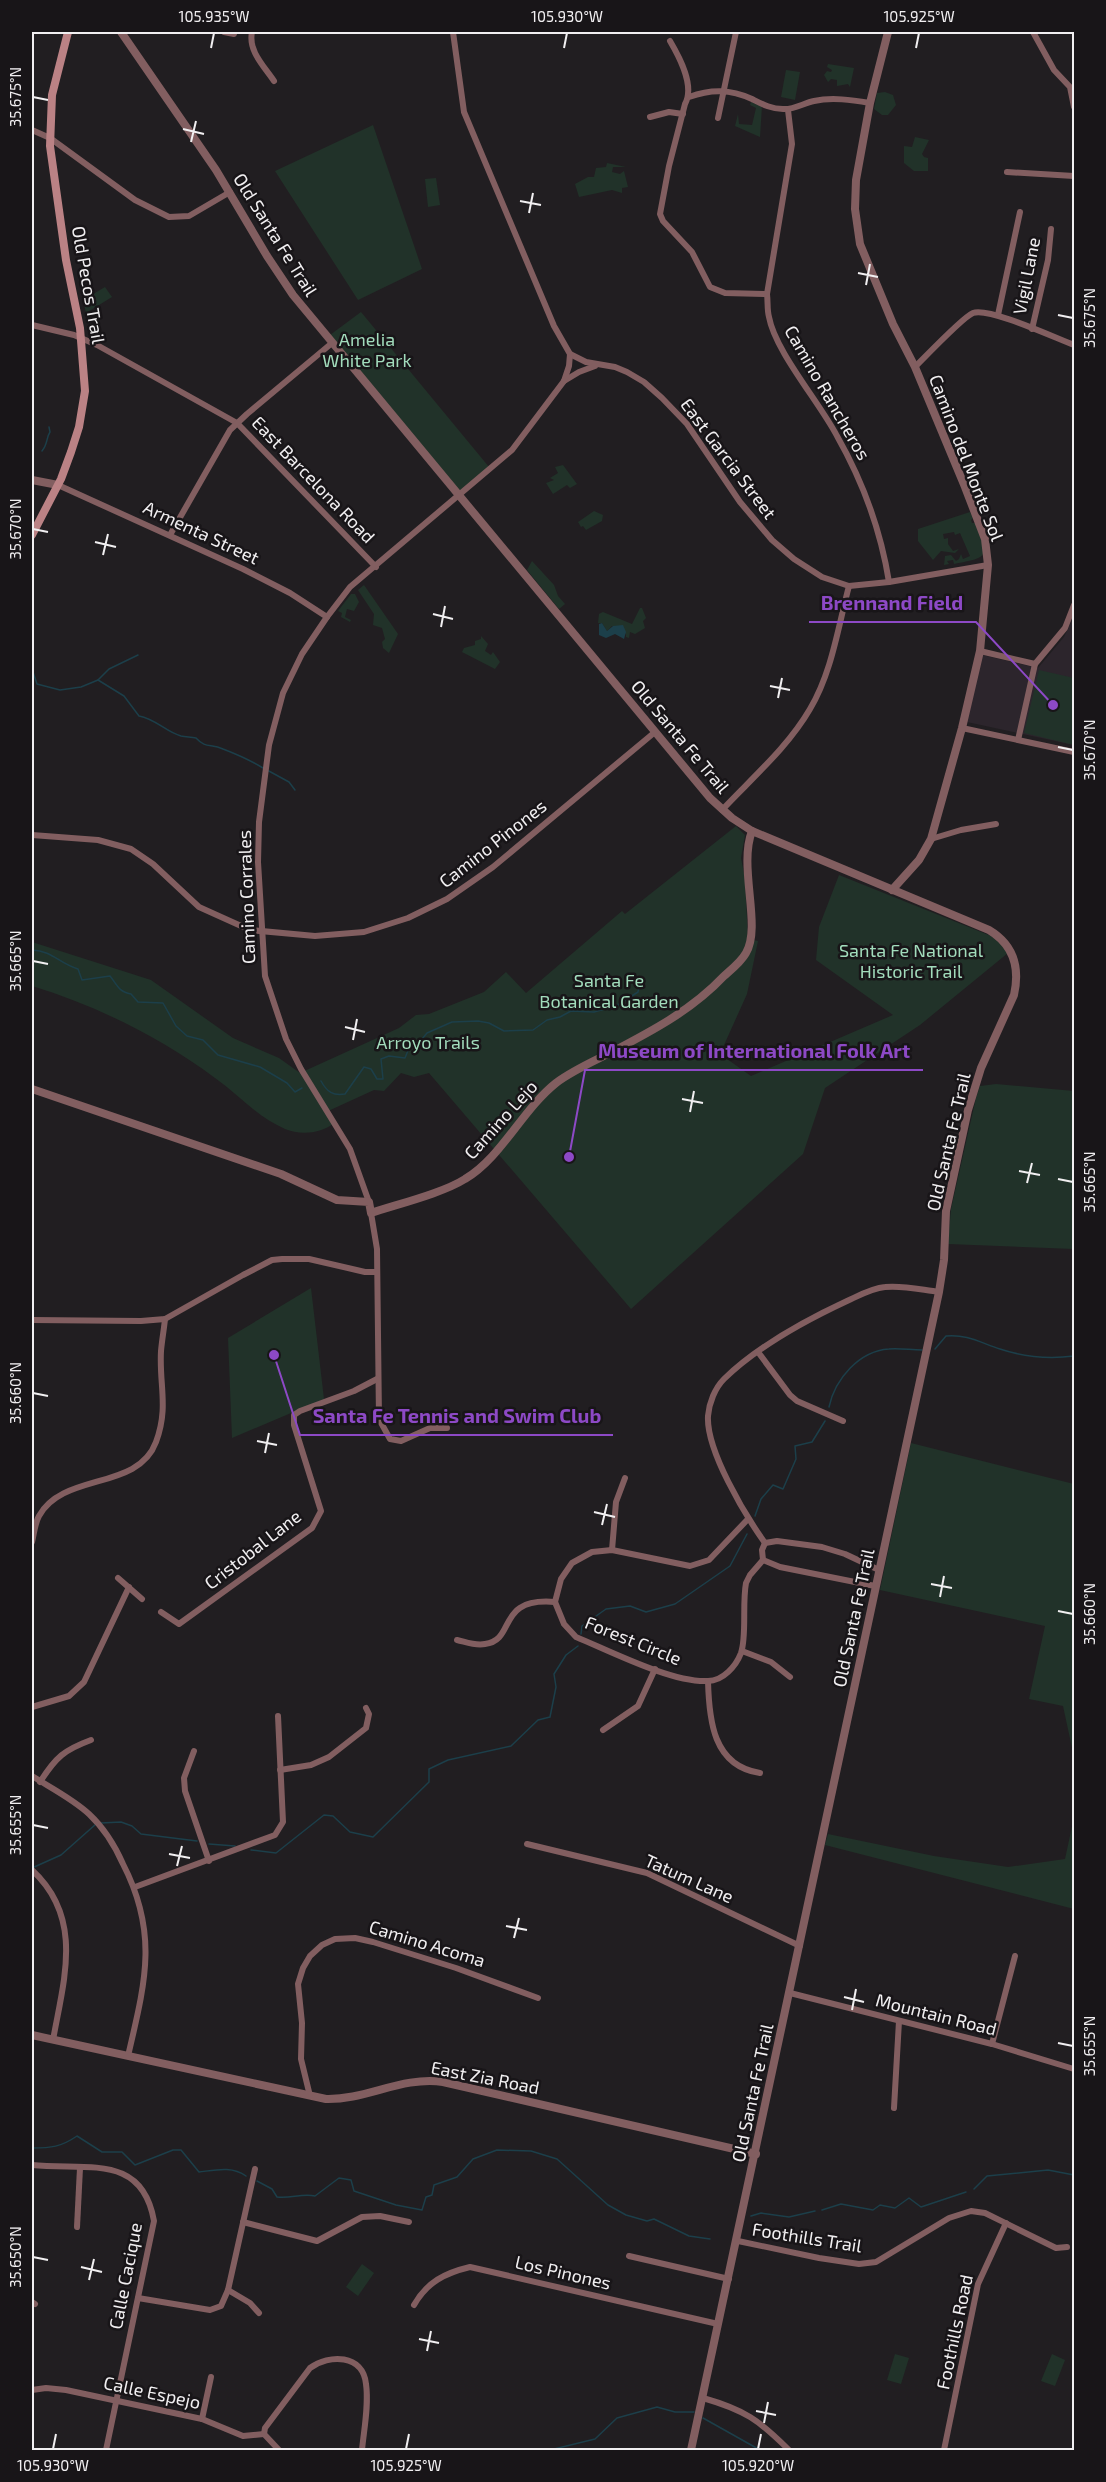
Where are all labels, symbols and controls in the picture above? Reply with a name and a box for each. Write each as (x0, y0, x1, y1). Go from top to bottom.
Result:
text: 105.935°W (178, 7, 250, 25)
text: 105.930°W (531, 7, 603, 25)
text: 105.925°W (883, 7, 955, 25)
text: 35.675°N (6, 67, 24, 127)
street label: Old Santa Fe Trail (229, 169, 323, 301)
street label: Old Pecos Trail (68, 224, 110, 346)
street label: Vigil Lane (1008, 235, 1044, 316)
text: 35.675°N (1080, 288, 1098, 348)
street label: Camino Rancheros (780, 321, 875, 464)
park label: Amelia White Park (322, 328, 412, 371)
street label: Camino del Monte Sol (925, 371, 1009, 545)
street label: East Garcia Street (676, 394, 781, 523)
street label: East Barcelona Road (248, 411, 380, 547)
street label: Armenta Street (140, 496, 263, 569)
text: 35.670°N (6, 498, 24, 560)
callout: Brennand Field (809, 584, 976, 622)
text: Brennand Field (821, 590, 963, 614)
street label: Old Santa Fe Trail (627, 675, 735, 798)
text: 35.670°N (1080, 719, 1098, 781)
street label: Camino Pinones (434, 794, 550, 892)
street label: Camino Corrales (233, 830, 259, 964)
text: 35.665°N (6, 930, 24, 992)
park label: Santa Fe National Historic Trail (839, 939, 984, 982)
park label: Santa Fe Botanical Garden (539, 969, 679, 1012)
park label: Arroyo Trails (376, 1031, 480, 1053)
callout: Museum of International Folk Art (585, 1032, 923, 1070)
text: Museum of International Folk Art (598, 1038, 910, 1062)
street label: Old Santa Fe Trail (921, 1070, 975, 1213)
street label: Camino Lejo (459, 1075, 541, 1163)
text: 35.665°N (1080, 1151, 1098, 1213)
text: 35.660°N (6, 1362, 24, 1424)
callout: Santa Fe Tennis and Swim Club (300, 1397, 613, 1435)
text: Santa Fe Tennis and Swim Club (313, 1403, 601, 1427)
street label: Cristobal Lane (200, 1505, 305, 1594)
street label: Old Santa Fe Trail (828, 1546, 879, 1689)
text: 35.660°N (1080, 1583, 1098, 1645)
street label: Forest Circle (582, 1611, 685, 1669)
text: 35.655°N (6, 1795, 24, 1855)
street label: Tatum Lane (642, 1849, 737, 1907)
street label: Camino Acoma (367, 1915, 488, 1971)
street label: Mountain Road (873, 1988, 999, 2040)
text: 35.655°N (1080, 2016, 1098, 2076)
street label: Old Santa Fe Trail (727, 2021, 778, 2164)
street label: East Zia Road (429, 2056, 541, 2098)
street label: Foothills Trail (751, 2217, 864, 2257)
street label: Calle Cacique (104, 2221, 146, 2331)
text: 35.650°N (6, 2226, 24, 2288)
street label: Los Pinones (513, 2250, 613, 2294)
street label: Foothills Road (931, 2272, 977, 2391)
street label: Calle Espejo (102, 2371, 203, 2413)
text: 105.930°W (17, 2456, 89, 2474)
text: 105.925°W (370, 2456, 442, 2474)
text: 105.920°W (722, 2456, 794, 2474)

